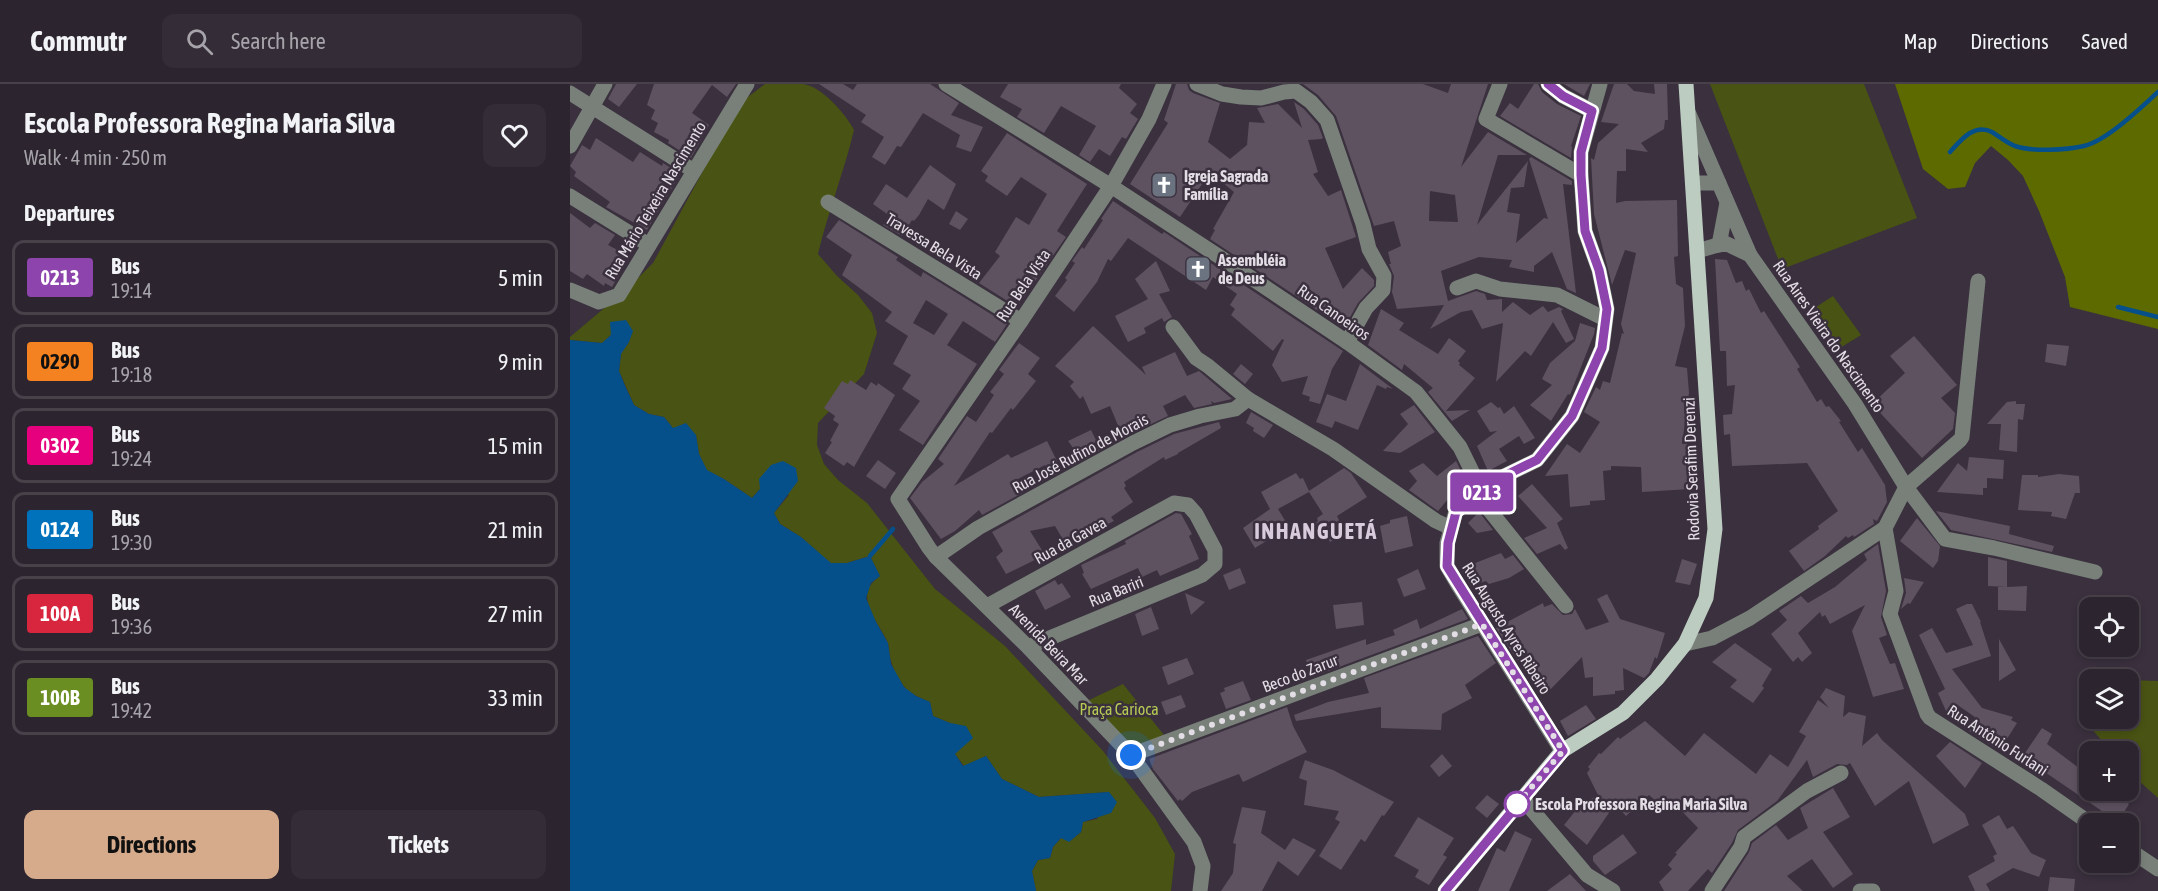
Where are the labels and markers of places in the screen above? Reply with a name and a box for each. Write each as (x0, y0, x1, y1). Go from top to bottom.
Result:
place label: Igreja Sagrada Família (1184, 167, 1268, 203)
church icon: Igreja Sagrada Família (1149, 170, 1179, 200)
place label: Assembléia de Deus (1217, 251, 1286, 287)
church icon: Assembléia de Deus (1183, 254, 1213, 284)
marker: Escola Professora Regina Maria Silva (1504, 791, 1530, 817)
place label: Escola Professora Regina Maria Silva (1535, 795, 1747, 813)

